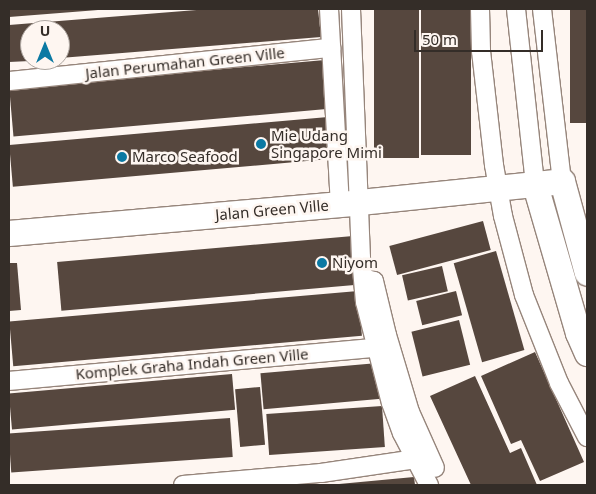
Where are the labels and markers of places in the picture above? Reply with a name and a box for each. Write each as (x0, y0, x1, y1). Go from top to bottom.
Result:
place label: Mie Udang Singapore Mimi (271, 126, 382, 161)
marker: Mie Udang Singapore Mimi (255, 138, 267, 150)
place label: Marco Seafood (132, 148, 238, 166)
marker: Marco Seafood (116, 151, 128, 163)
place label: Niyom (332, 254, 378, 272)
marker: Niyom (316, 257, 328, 269)

